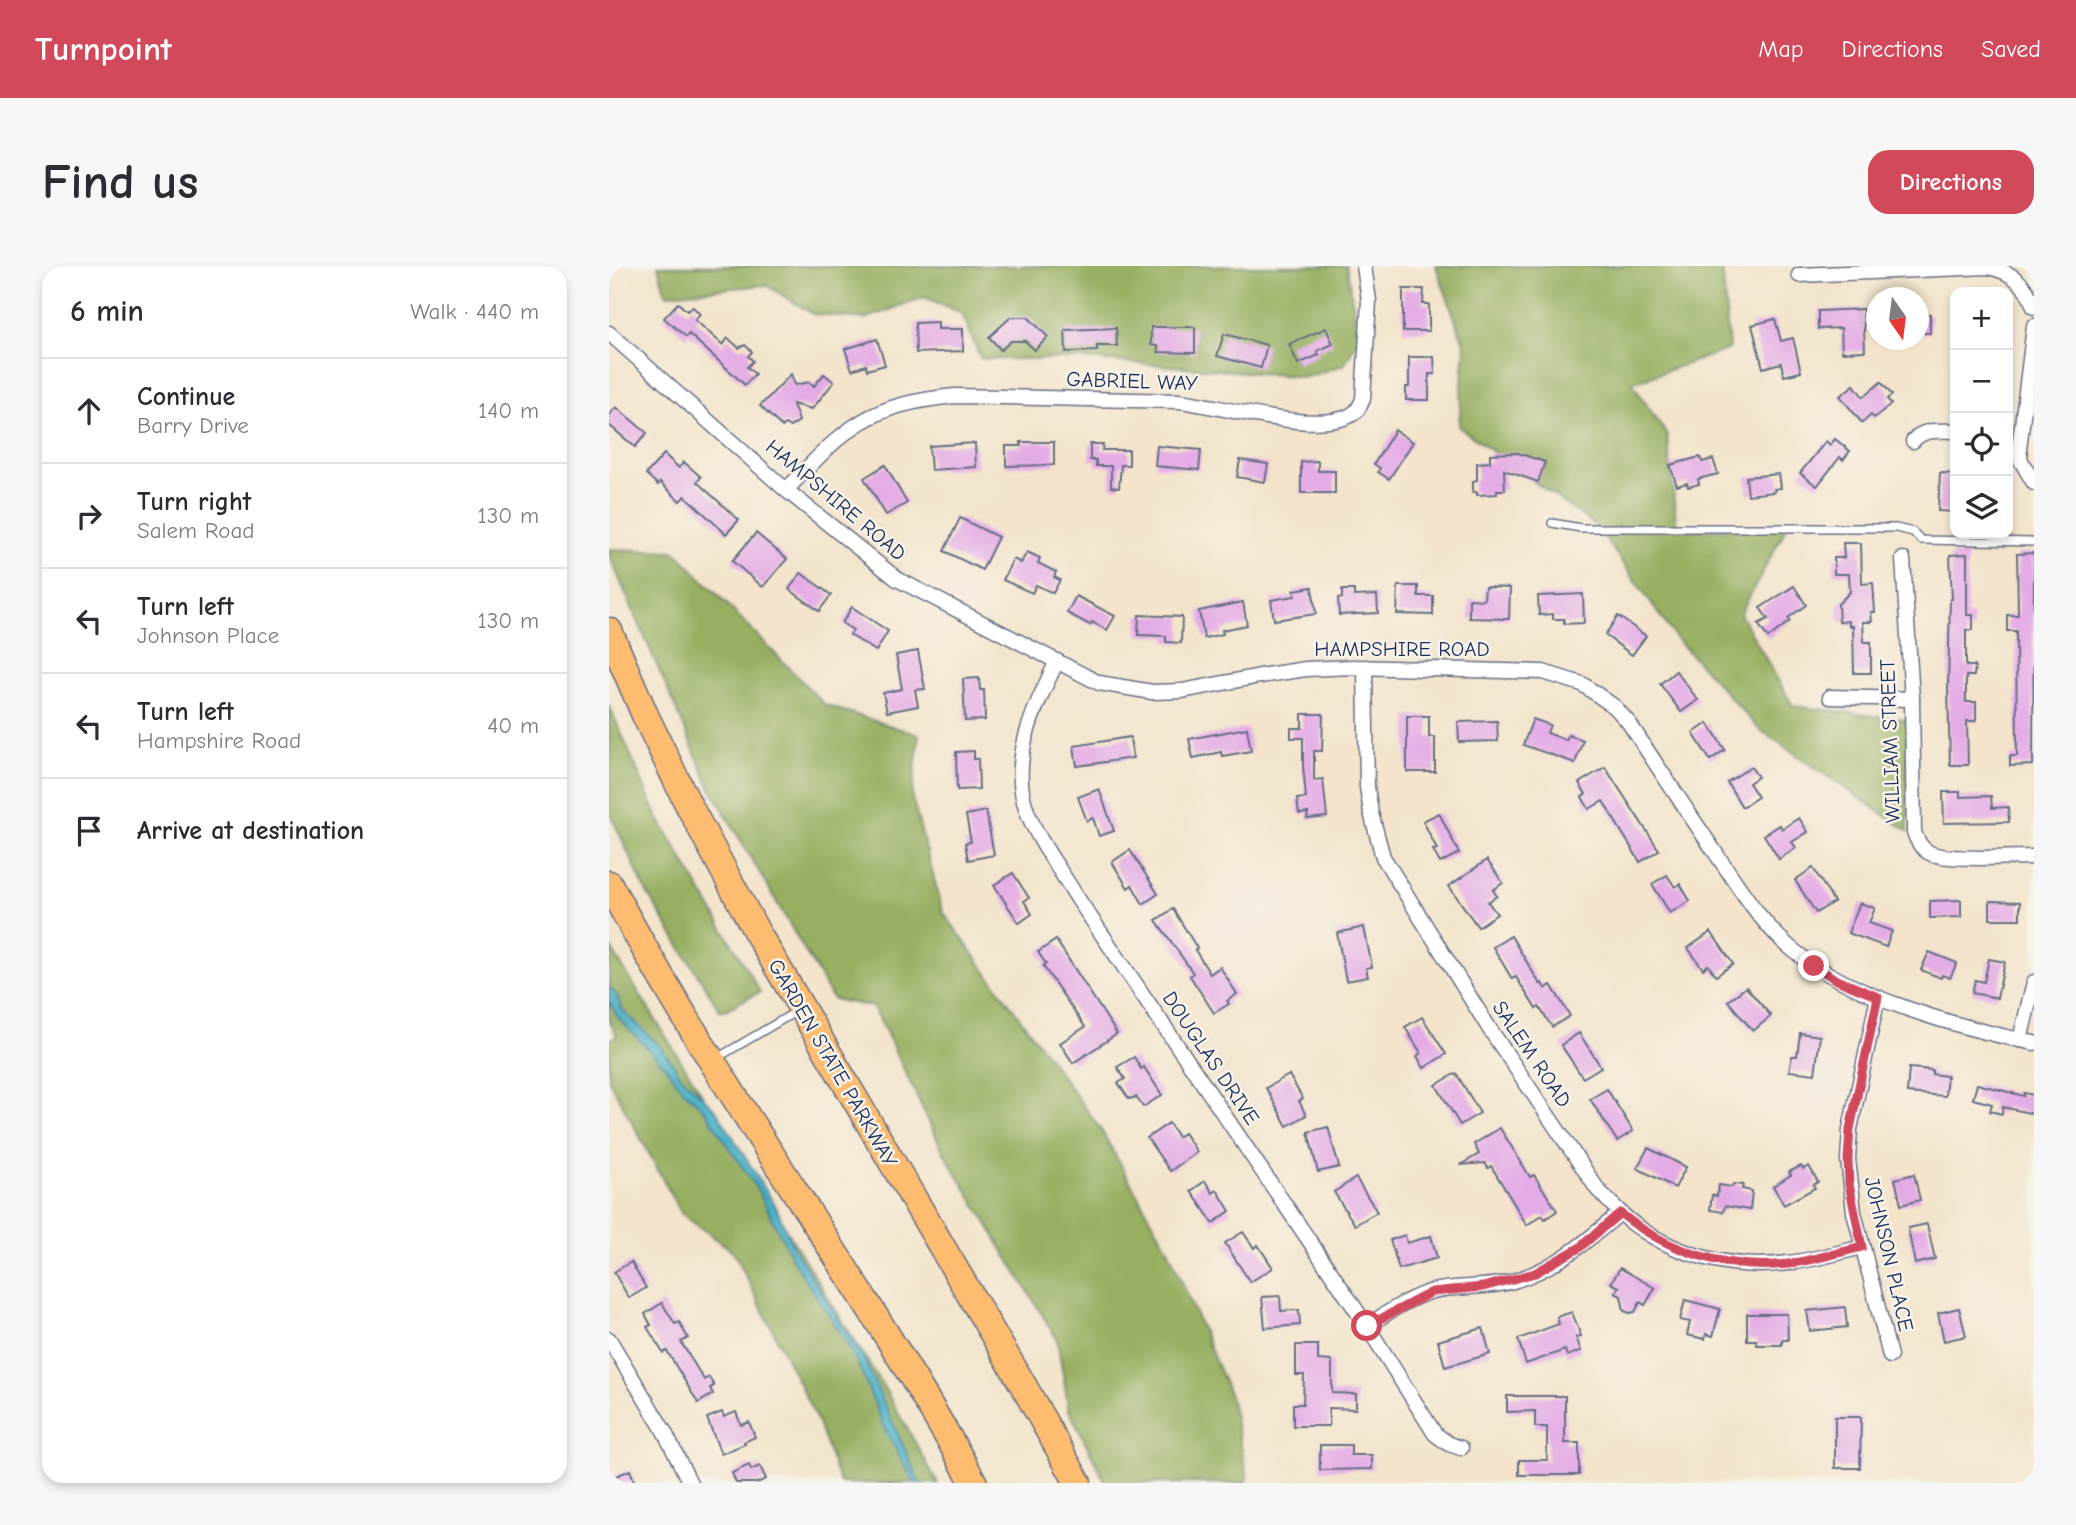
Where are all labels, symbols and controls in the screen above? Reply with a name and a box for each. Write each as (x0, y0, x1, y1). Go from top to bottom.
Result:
text: Turnpoint (35, 30, 172, 68)
text: Map (1758, 35, 1804, 63)
text: Directions (1842, 35, 1943, 63)
text: Saved (1981, 35, 2041, 63)
button: Directions (1868, 150, 2034, 214)
text: Find us (42, 154, 198, 210)
north arrow (1866, 287, 1929, 350)
map controls (1950, 287, 2013, 539)
button: + (1950, 287, 2013, 350)
text: 6 min (70, 294, 144, 329)
text: Walk · 440 m (410, 298, 539, 325)
button: − (1950, 350, 2013, 413)
street label: GABRIEL WAY (1066, 367, 1199, 395)
text: Continue (137, 382, 235, 412)
icon: ahead (70, 392, 108, 430)
text: 140 m (478, 397, 539, 424)
text: Barry Drive (137, 412, 249, 439)
button: locate (1950, 413, 2013, 476)
street label: HAMPSHIRE ROAD (761, 434, 911, 566)
button: layers (1950, 476, 2013, 539)
text: Turn right (137, 487, 251, 517)
icon: right (70, 497, 108, 535)
text: 130 m (478, 502, 539, 529)
text: Salem Road (137, 517, 254, 544)
text: Turn left (137, 592, 234, 622)
icon: left (70, 602, 108, 640)
text: 130 m (478, 607, 539, 634)
text: Johnson Place (137, 622, 279, 649)
street label: HAMPSHIRE ROAD (1314, 637, 1490, 661)
street label: WILLIAM STREET (1875, 659, 1905, 823)
text: Turn left (137, 697, 234, 727)
icon: left (70, 707, 108, 745)
text: 40 m (487, 712, 539, 739)
text: Hampshire Road (137, 727, 301, 754)
icon: arrive (70, 812, 108, 850)
text: Arrive at destination (137, 816, 364, 846)
route end (1798, 950, 1829, 981)
street label: GARDEN STATE PARKWAY (764, 955, 903, 1172)
street label: DOUGLAS DRIVE (1158, 987, 1264, 1129)
street label: SALEM ROAD (1488, 996, 1576, 1112)
street label: JOHNSON PLACE (1860, 1174, 1918, 1334)
route start (1351, 1310, 1382, 1341)

